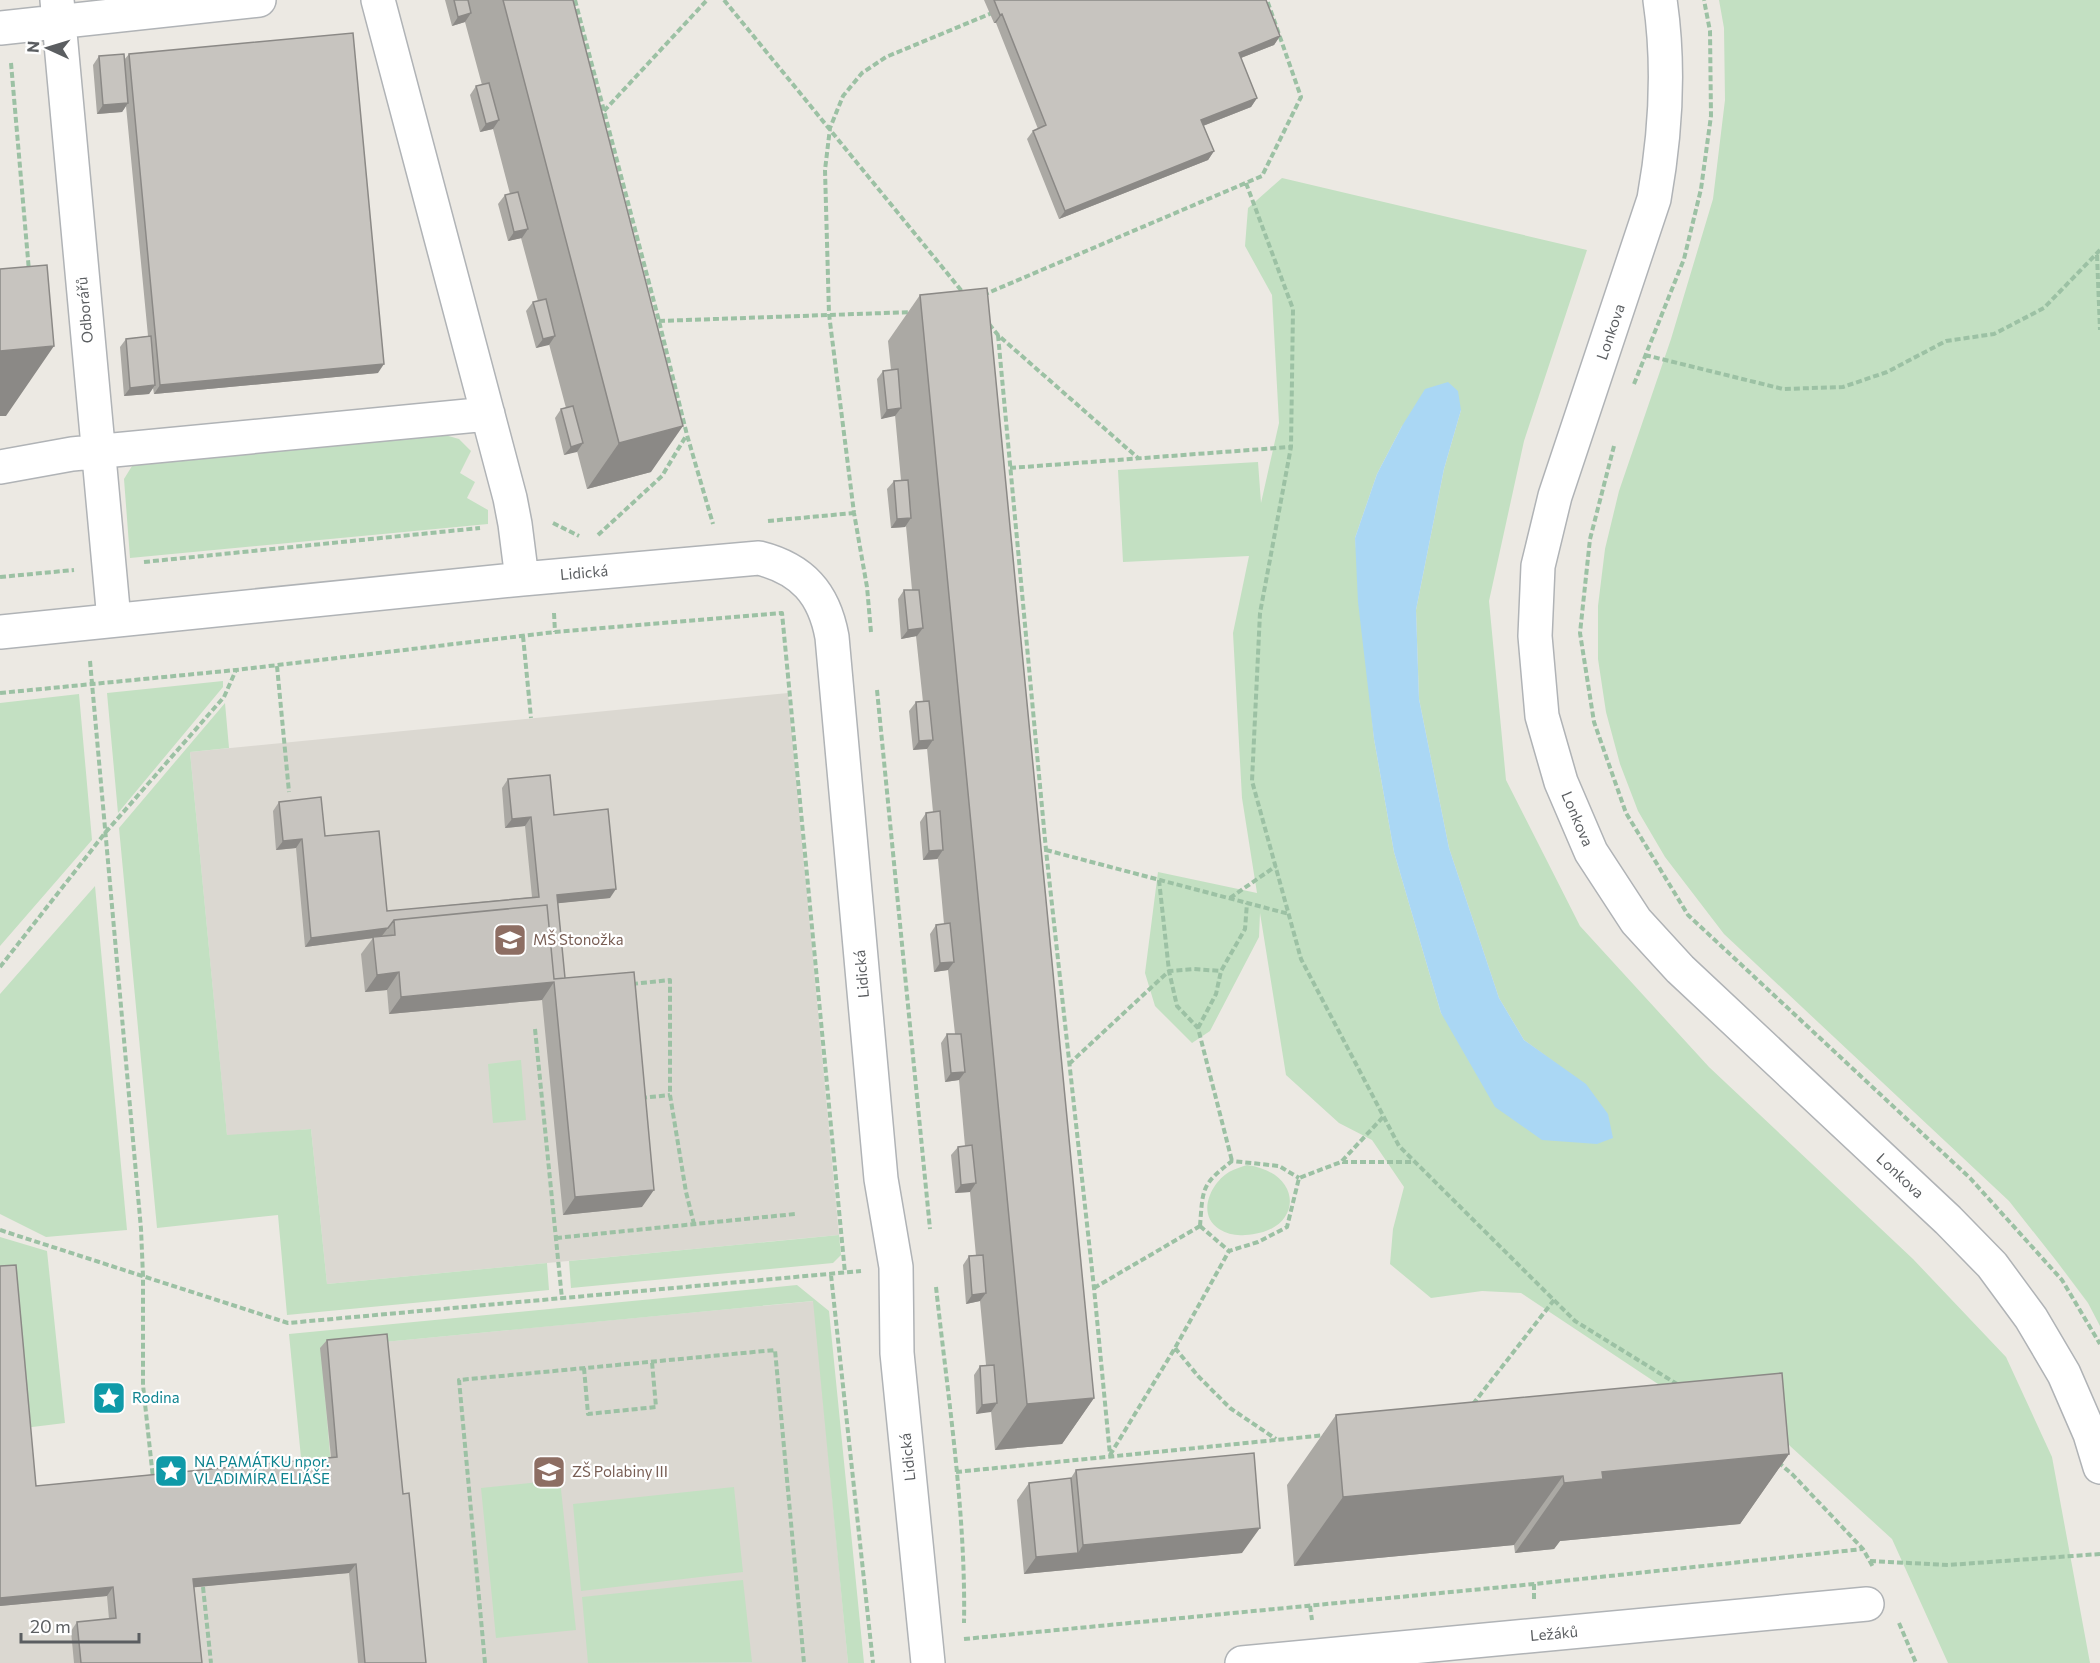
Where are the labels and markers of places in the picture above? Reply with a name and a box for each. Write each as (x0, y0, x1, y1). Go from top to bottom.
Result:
school or university icon: MŠ Stonožka (492, 922, 528, 958)
place label: MŠ Stonožka (533, 929, 624, 948)
place icon: Rodina (91, 1380, 127, 1416)
place label: Rodina (132, 1388, 179, 1406)
place label: NA PAMÁTKU npor. VLADIMÍRA ELIÁŠE (194, 1451, 330, 1487)
place icon: NA PAMÁTKU npor. VLADIMÍRA ELIÁŠE (153, 1453, 189, 1489)
school or university icon: ZŠ Polabiny III (531, 1454, 567, 1490)
place label: ZŠ Polabiny III (572, 1461, 668, 1480)

